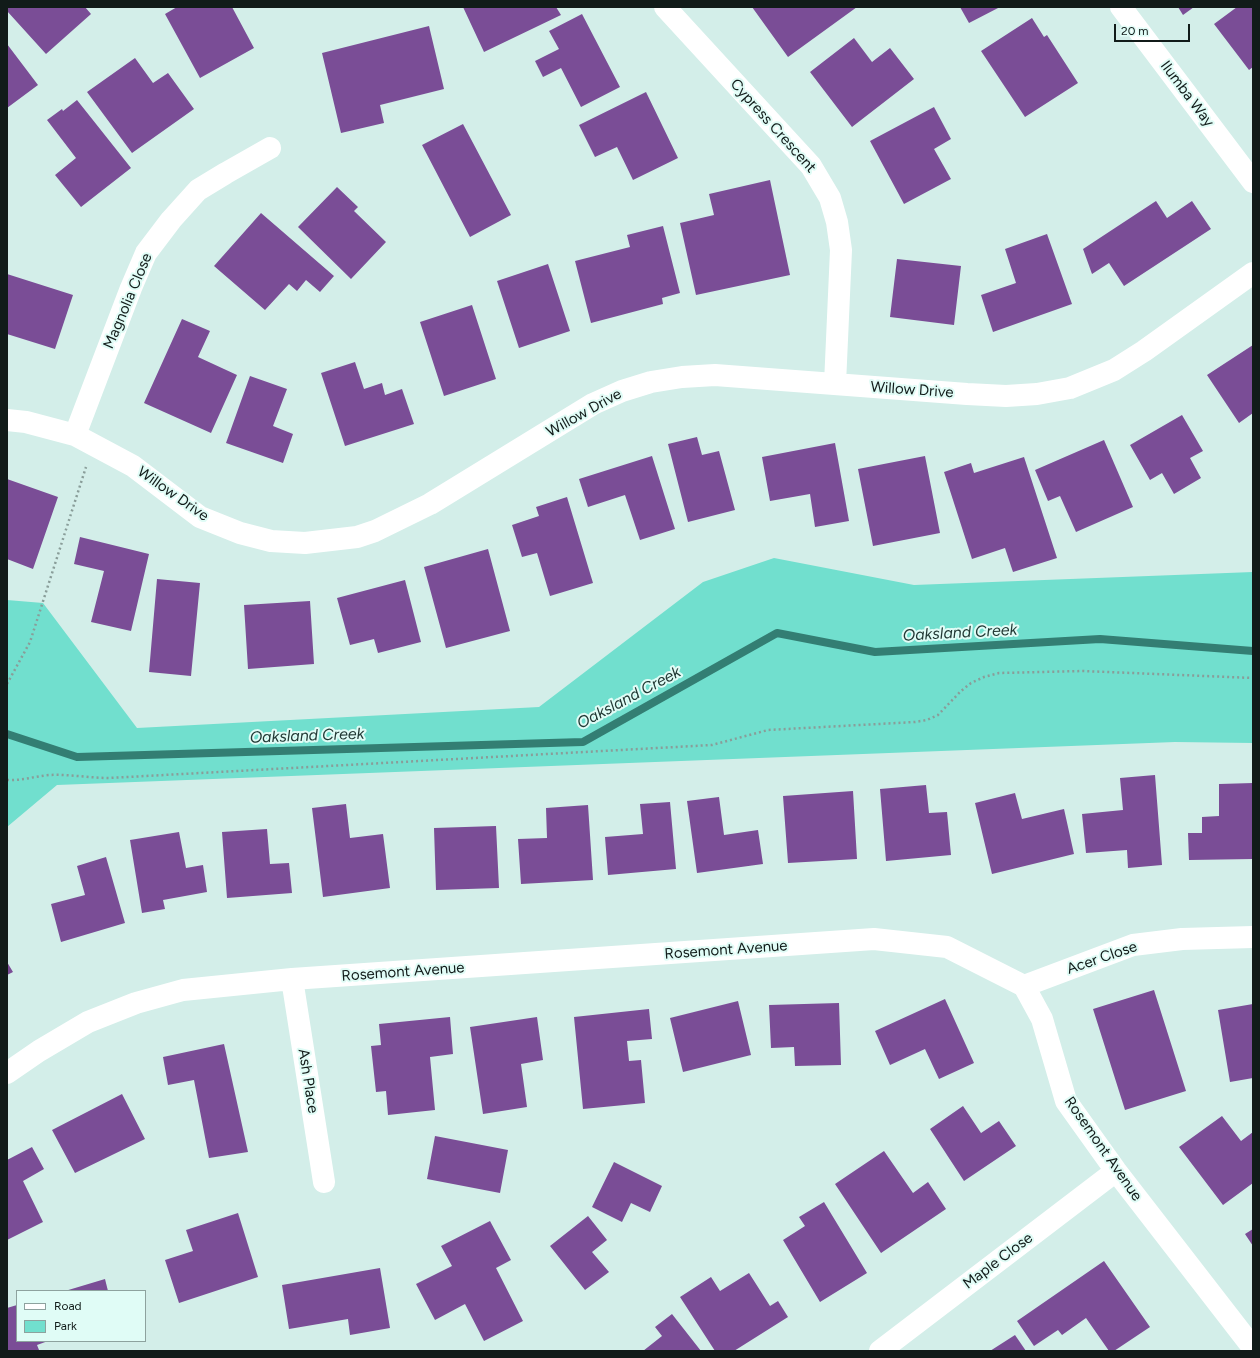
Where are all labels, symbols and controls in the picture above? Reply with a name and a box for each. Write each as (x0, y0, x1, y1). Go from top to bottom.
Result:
scale bar (1116, 16, 1192, 42)
text: 20 m (1121, 24, 1149, 38)
street label: Ilumba Way (1156, 57, 1218, 131)
street label: Cypress Crescent (726, 75, 820, 177)
street label: Magnolia Close (100, 250, 156, 352)
street label: Willow Drive (870, 378, 954, 402)
street label: Willow Drive (543, 385, 625, 441)
street label: Willow Drive (134, 463, 212, 525)
water label: Oaksland Creek (902, 620, 1018, 646)
water label: Oaksland Creek (574, 663, 684, 733)
water label: Oaksland Creek (249, 724, 365, 748)
street label: Rosemont Avenue (664, 937, 788, 963)
street label: Acer Close (1064, 938, 1140, 978)
street label: Rosemont Avenue (341, 959, 465, 985)
street label: Ash Place (294, 1047, 322, 1115)
street label: Rosemont Avenue (1060, 1093, 1146, 1205)
street label: Maple Close (960, 1229, 1036, 1293)
legend (16, 1290, 146, 1342)
text: Road (54, 1299, 82, 1313)
text: Park (54, 1319, 77, 1333)

